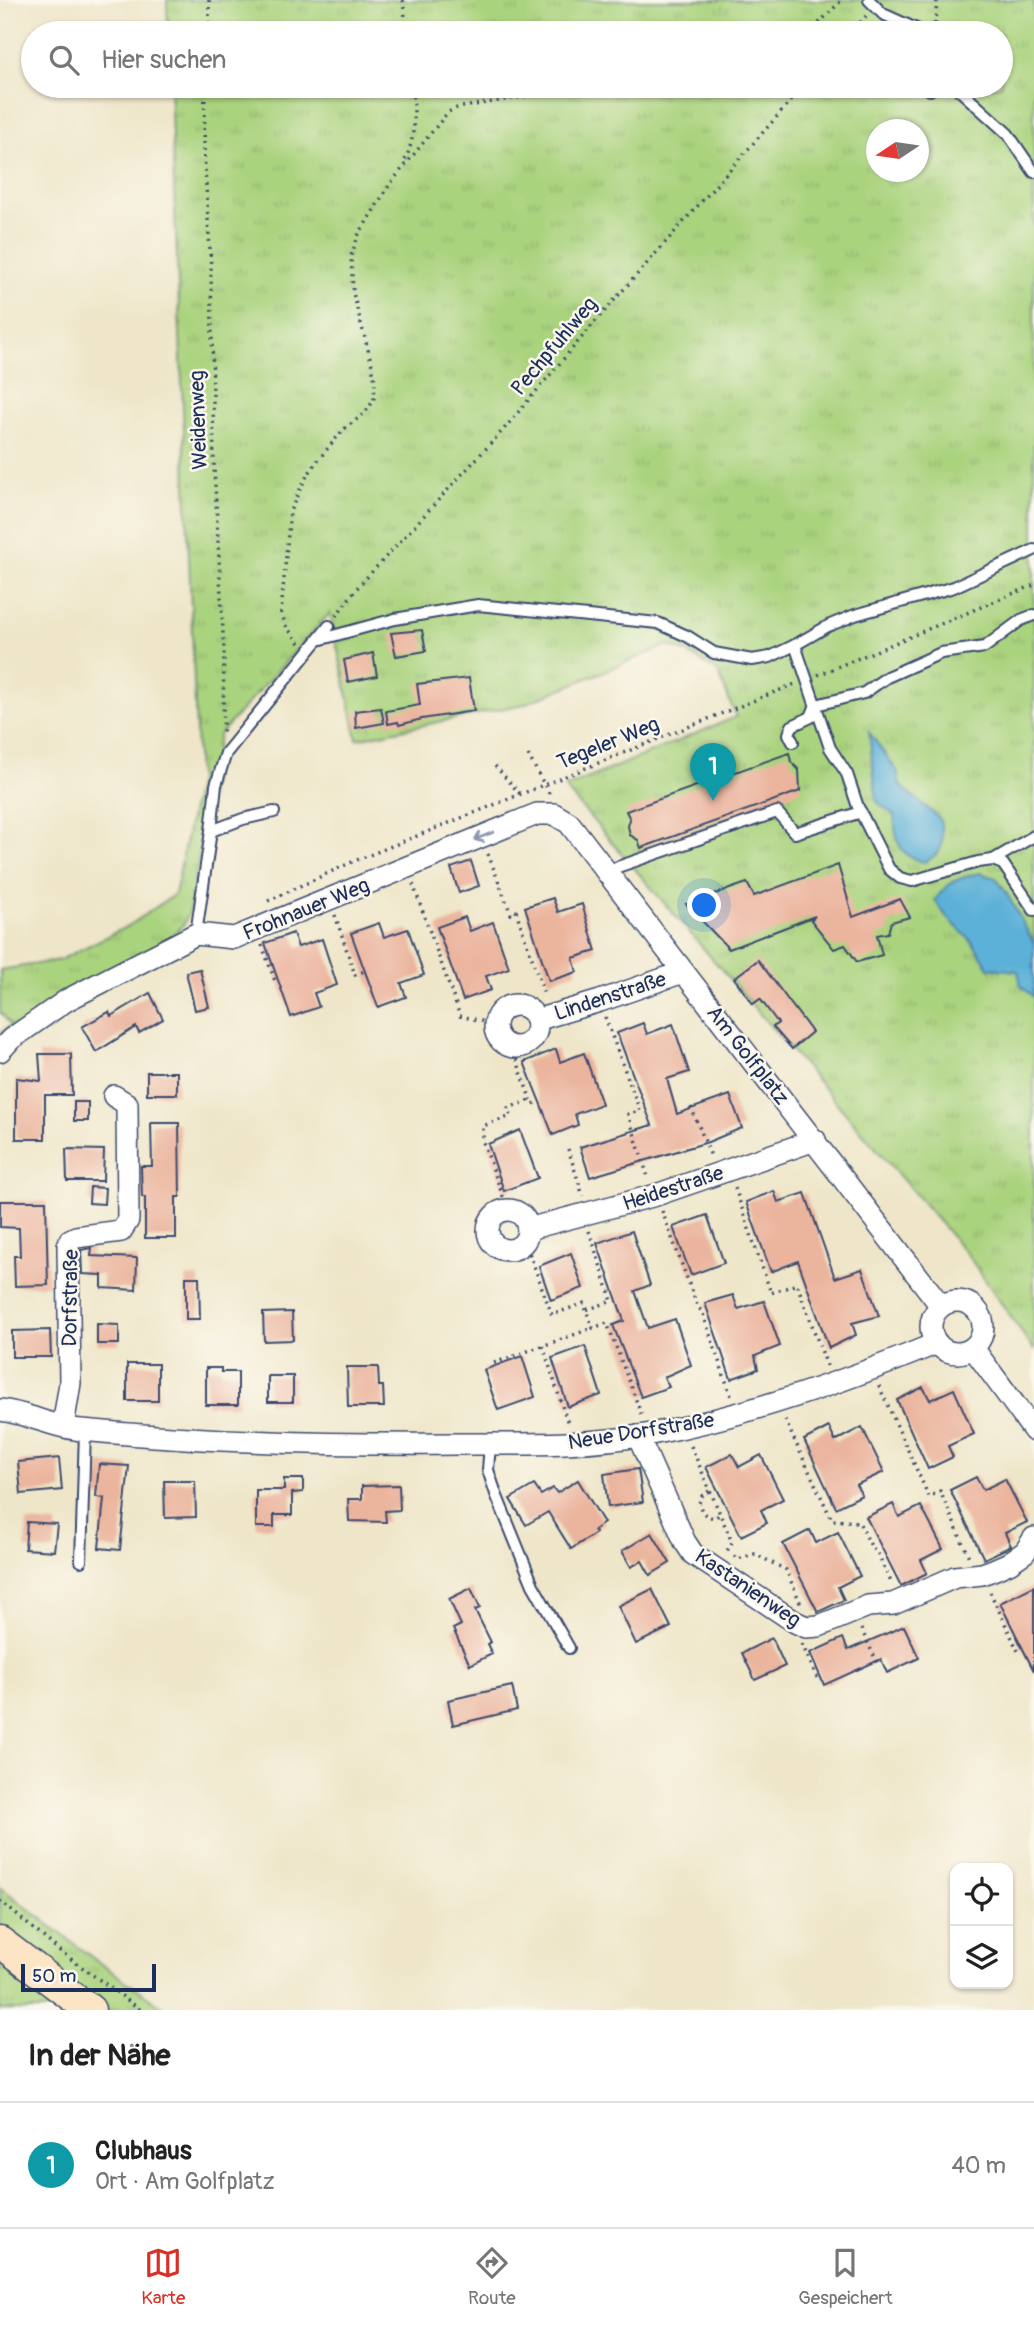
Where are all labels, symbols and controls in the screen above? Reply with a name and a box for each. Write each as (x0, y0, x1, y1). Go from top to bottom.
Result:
search box (21, 21, 1013, 98)
icon: search (45, 41, 83, 79)
text: Hier suchen (101, 44, 226, 76)
north arrow (866, 119, 929, 182)
street label: Pechpfuhlweg (505, 291, 603, 401)
street label: Weidenweg (183, 370, 214, 470)
street label: Tegeler Weg (553, 711, 663, 776)
pin: 1 (690, 743, 736, 801)
one-way arrow (474, 830, 496, 843)
street label: Frohnauer Weg (239, 872, 373, 947)
your location (687, 888, 721, 922)
street label: Lindenstraße (551, 966, 670, 1027)
street label: Am Golfplatz (700, 1000, 795, 1110)
street label: Heidestraße (619, 1159, 728, 1217)
street label: Dorfstraße (56, 1248, 85, 1347)
street label: Neue Dorfstraße (566, 1407, 717, 1456)
street label: Kastanienweg (690, 1543, 806, 1634)
map controls (950, 1863, 1013, 1989)
button: locate (950, 1863, 1013, 1926)
button: layers (950, 1926, 1013, 1989)
scale bar (21, 1961, 156, 1993)
text: 50 m (32, 1964, 76, 1988)
text: In der Nähe (28, 2037, 170, 2074)
text: Clubhaus (95, 2135, 192, 2167)
text: 1 (47, 2151, 56, 2180)
text: 40 m (952, 2151, 1006, 2180)
text: Ort · Am Golfplatz (95, 2167, 274, 2196)
tab: Karte (141, 2244, 185, 2310)
tab: Route (468, 2244, 516, 2310)
tab: Gespeichert (798, 2244, 893, 2310)

